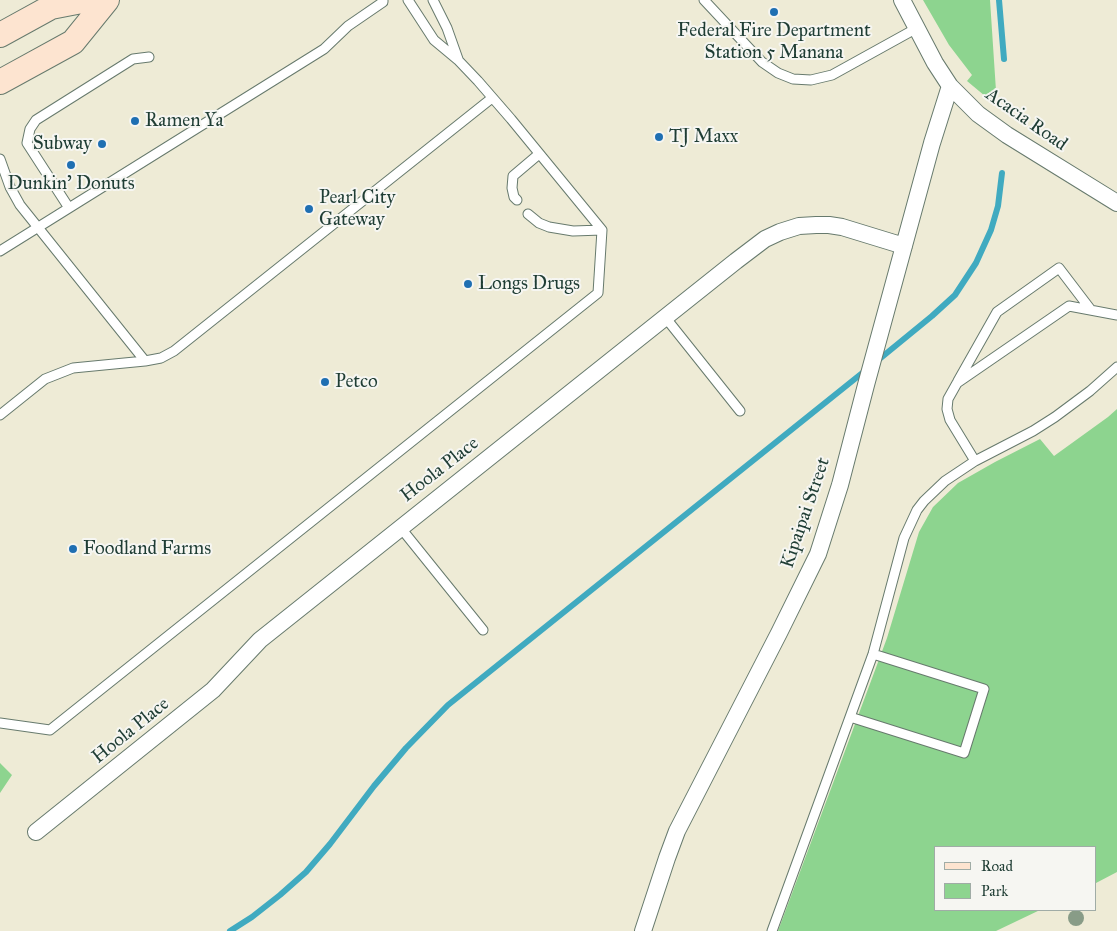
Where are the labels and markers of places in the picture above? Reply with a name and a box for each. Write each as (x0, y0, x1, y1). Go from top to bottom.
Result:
marker: Federal Fire Department Station 5 Manana (768, 6, 780, 18)
place label: Federal Fire Department Station 5 Manana (677, 20, 871, 64)
place label: Ramen Ya (145, 110, 223, 132)
marker: Ramen Ya (129, 115, 141, 127)
place label: TJ Maxx (669, 126, 738, 148)
marker: TJ Maxx (653, 131, 665, 143)
place label: Subway (33, 133, 92, 155)
marker: Subway (96, 138, 108, 150)
marker: Dunkin' Donuts (65, 159, 77, 171)
place label: Dunkin' Donuts (7, 173, 135, 195)
place label: Pearl City Gateway (319, 187, 395, 231)
marker: Pearl City Gateway (303, 203, 315, 215)
place label: Longs Drugs (478, 273, 580, 295)
marker: Longs Drugs (462, 278, 474, 290)
place label: Petco (335, 371, 378, 393)
marker: Petco (319, 376, 331, 388)
place label: Foodland Farms (83, 538, 211, 560)
marker: Foodland Farms (67, 543, 79, 555)

